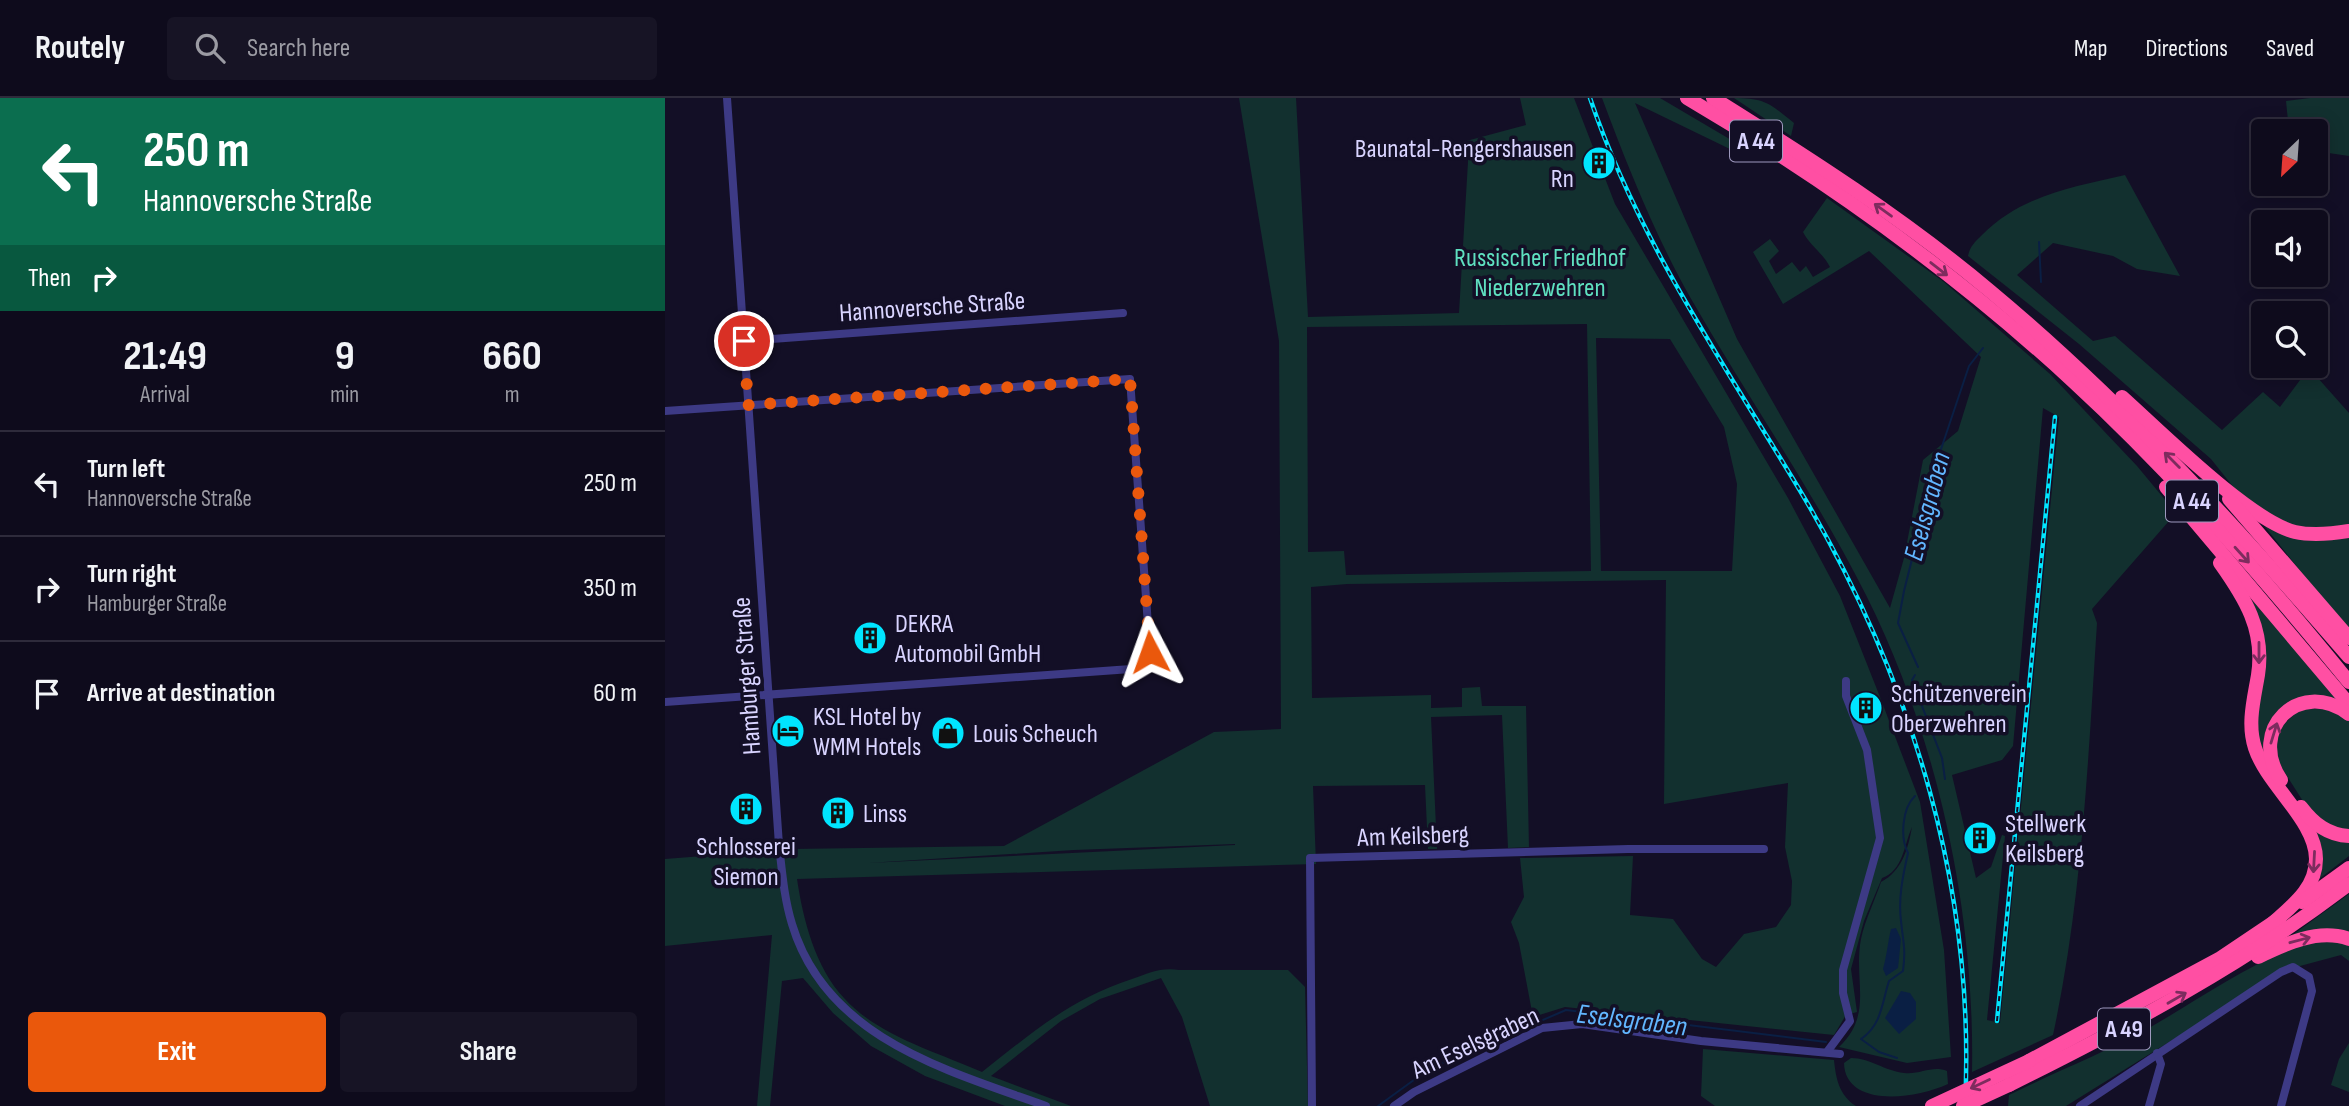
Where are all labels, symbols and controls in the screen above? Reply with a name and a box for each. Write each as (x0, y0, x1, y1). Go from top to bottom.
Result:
search box (167, 17, 657, 80)
text: Routely (35, 28, 125, 68)
icon: search (191, 29, 229, 67)
text: Search here (247, 33, 350, 64)
text: Map (2074, 34, 2107, 63)
text: Directions (2145, 34, 2228, 63)
text: Saved (2266, 34, 2314, 63)
north arrow (2251, 119, 2327, 196)
map controls (2251, 119, 2328, 378)
road number: A 44 (1730, 121, 1782, 162)
text: 250 m (143, 122, 249, 181)
icon: left (28, 126, 119, 217)
place label: Baunatal-Rengershausen Rn (1355, 134, 1574, 195)
building icon: Baunatal-Rengershausen Rn (1580, 144, 1618, 182)
text: Hannoversche Straße (143, 182, 372, 221)
one-way arrow (1874, 202, 1893, 217)
button: sound (2251, 210, 2328, 287)
park label: Russischer Friedhof Niederzwehren (1454, 243, 1626, 304)
icon: right (85, 259, 123, 297)
one-way arrow (1929, 261, 1948, 276)
text: Then (28, 263, 71, 294)
street label: Hannoversche Straße (838, 286, 1026, 329)
button: search (2251, 301, 2328, 378)
pin (714, 311, 774, 371)
icon: arrive (725, 322, 763, 360)
text: 21:49 (123, 331, 207, 382)
text: 9 (335, 331, 355, 382)
text: 660 (482, 331, 542, 382)
text: Arrival (140, 381, 190, 409)
text: min (330, 381, 359, 409)
text: m (505, 381, 519, 409)
water label: Eselsgraben (1897, 448, 1958, 564)
one-way arrow (2164, 452, 2181, 469)
text: Turn left (87, 454, 165, 485)
icon: left (28, 465, 66, 503)
text: 250 m (583, 468, 637, 499)
road number: A 44 (2166, 480, 2218, 522)
text: Hannoversche Straße (87, 485, 252, 513)
one-way arrow (2234, 546, 2250, 564)
text: Turn right (87, 559, 176, 590)
icon: right (28, 570, 66, 608)
text: 350 m (583, 573, 637, 604)
text: Hamburger Straße (87, 590, 227, 618)
street label: Hamburger Straße (727, 596, 768, 756)
place label: DEKRA Automobil GmbH (894, 609, 1041, 670)
position arrow (1113, 615, 1187, 689)
building icon: DEKRA Automobil GmbH (851, 619, 889, 657)
one-way arrow (2252, 641, 2266, 664)
icon: arrive (28, 675, 66, 713)
text: Arrive at destination (87, 678, 275, 709)
text: 60 m (593, 678, 637, 709)
place label: Schützenverein Oberzwehren (1891, 679, 2027, 740)
building icon: Schützenverein Oberzwehren (1847, 689, 1885, 727)
place label: KSL Hotel by WMM Hotels (813, 702, 921, 763)
hotel icon: KSL Hotel by WMM Hotels (769, 712, 807, 750)
shop icon: Louis Scheuch (929, 714, 967, 752)
place label: Louis Scheuch (973, 719, 1098, 750)
one-way arrow (2268, 723, 2281, 745)
building icon: Schlosserei Siemon (727, 790, 765, 828)
building icon: Linss (819, 794, 857, 832)
place label: Linss (863, 799, 907, 830)
place label: Stellwerk Keilsberg (2005, 809, 2086, 870)
street label: Am Keilsberg (1356, 819, 1469, 854)
building icon: Stellwerk Keilsberg (1961, 819, 1999, 857)
place label: Schlosserei Siemon (696, 832, 796, 893)
one-way arrow (2307, 850, 2320, 873)
one-way arrow (2288, 933, 2311, 946)
one-way arrow (2167, 991, 2187, 1005)
water label: Eselsgraben (1575, 997, 1689, 1044)
street label: Am Eselsgraben (1406, 1000, 1544, 1087)
road number: A 49 (2098, 1009, 2150, 1049)
button: Exit (28, 1012, 326, 1092)
button: Share (340, 1012, 637, 1092)
one-way arrow (1970, 1078, 1992, 1091)

